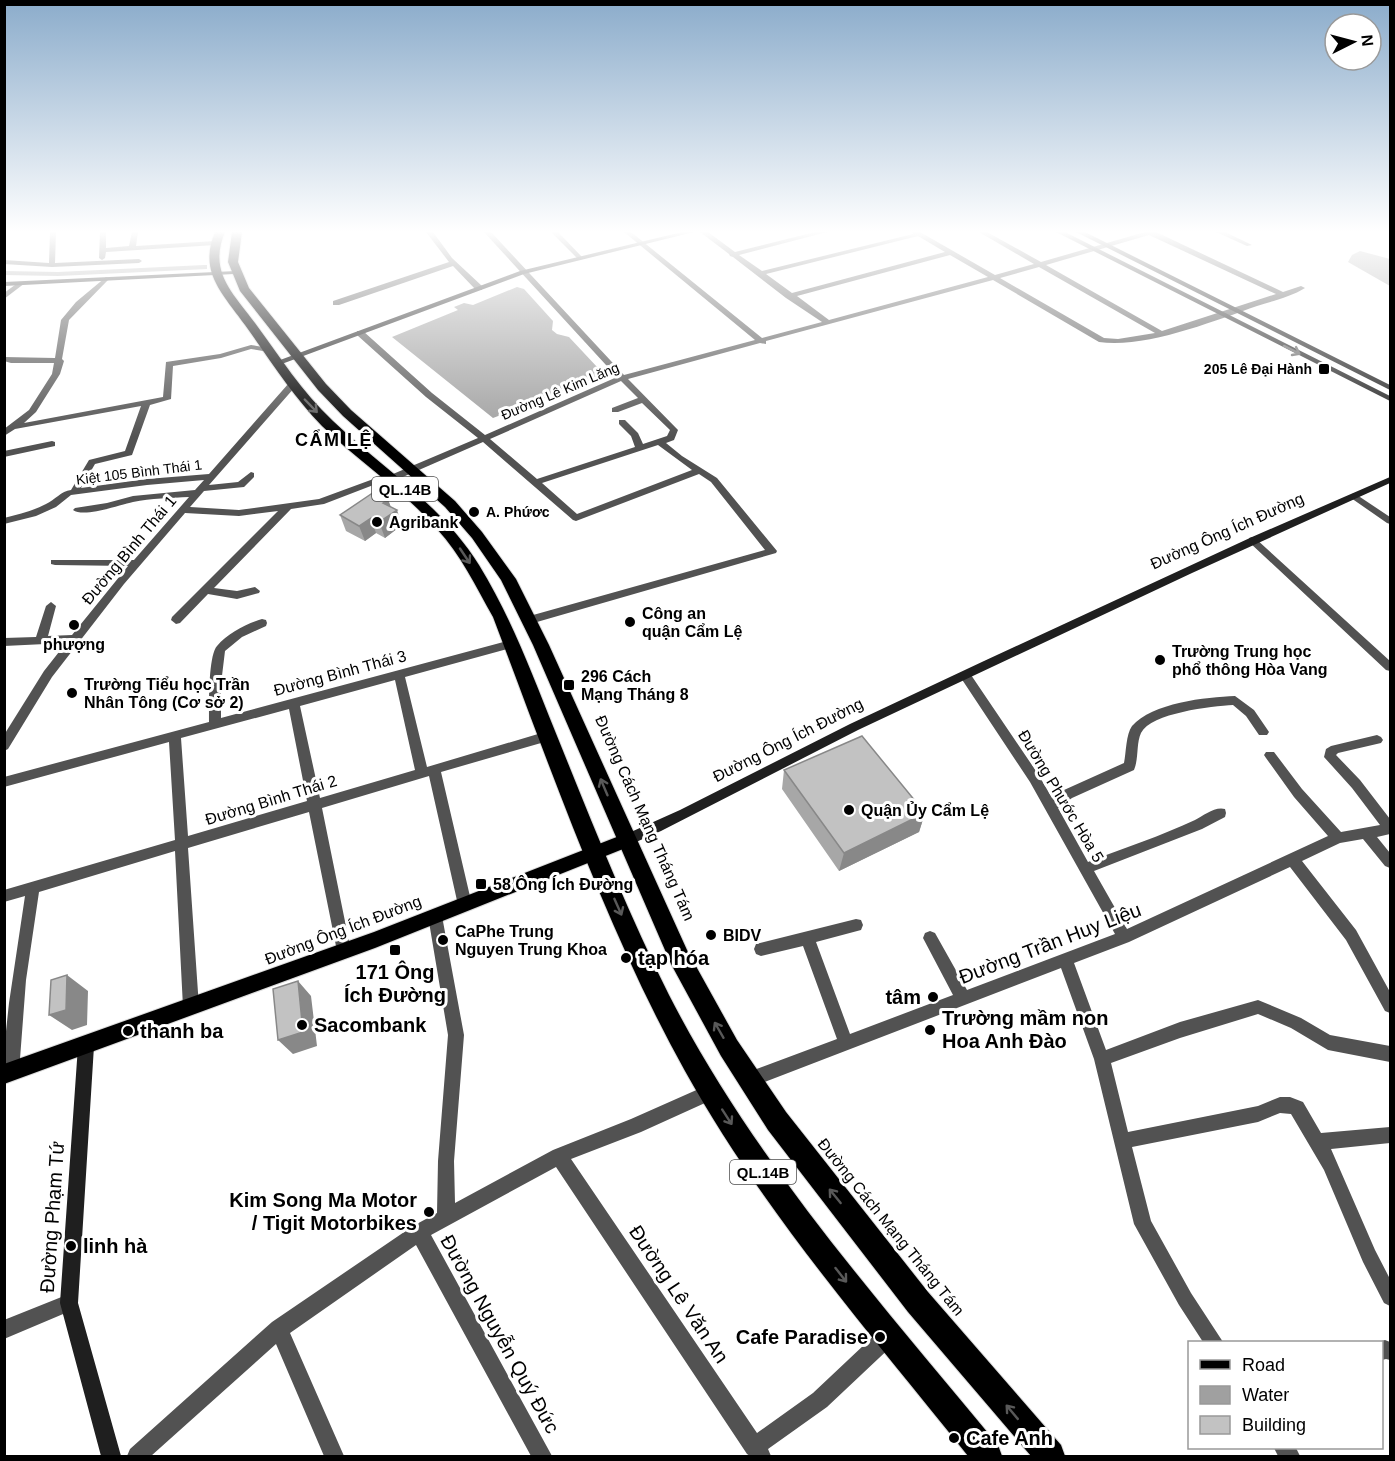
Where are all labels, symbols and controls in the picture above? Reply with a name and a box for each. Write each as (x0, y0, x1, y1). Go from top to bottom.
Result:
north arrow (1323, 12, 1383, 72)
text: N (1358, 34, 1376, 47)
one-way arrow (1283, 344, 1301, 356)
street label: Đường Lê Kim Lăng (499, 359, 621, 423)
place label: 205 Lê Đại Hành (1204, 361, 1312, 377)
marker: 205 Lê Đại Hành (1317, 362, 1331, 376)
one-way arrow (304, 399, 319, 414)
district label: CẨM LỆ (295, 429, 373, 450)
street label: Kiệt 105 Bình Thái 1 (75, 456, 203, 488)
road number: QL.14B (372, 477, 438, 501)
street label: Đường Ông Ích Đường (1147, 489, 1306, 573)
street label: Đường Bình Thái 1 (79, 492, 179, 608)
place label: A. Phứơc (486, 504, 550, 520)
marker: A. Phứơc (467, 505, 481, 519)
place label: Agribank (389, 514, 458, 531)
marker: Agribank (370, 515, 384, 529)
one-way arrow (459, 548, 471, 564)
place label: Công an quận Cẩm Lệ (642, 605, 743, 640)
marker: Công an quận Cẩm Lệ (623, 615, 637, 629)
marker: phượng (67, 618, 81, 632)
place label: phượng (43, 636, 105, 653)
place label: Trường Trung học phổ thông Hòa Vang (1172, 643, 1328, 678)
street label: Đường Bình Thái 3 (272, 647, 408, 699)
marker: Trường Trung học phổ thông Hòa Vang (1153, 653, 1167, 667)
place label: 296 Cách Mạng Tháng 8 (581, 668, 689, 703)
place label: Trường Tiểu học Trần Nhân Tông (Cơ sở 2) (84, 676, 250, 711)
marker: 296 Cách Mạng Tháng 8 (562, 678, 576, 692)
marker: Trường Tiểu học Trần Nhân Tông (Cơ sở 2) (65, 686, 79, 700)
street label: Đường Ông Ích Đường (710, 694, 866, 785)
street label: Đường Cách Mạng Tháng Tám (592, 713, 698, 923)
street label: Đường Phước Hòa 5 (1015, 727, 1107, 865)
street label: Đường Bình Thái 2 (203, 772, 339, 828)
one-way arrow (598, 778, 609, 796)
place label: Quận Ủy Cẩm Lệ (861, 801, 989, 819)
marker: Quận Ủy Cẩm Lệ (842, 803, 856, 817)
place label: 58 Ông Ích Đường (493, 875, 633, 893)
marker: 58 Ông Ích Đường (474, 877, 488, 891)
street label: Đường Ông Ích Đường (262, 891, 424, 968)
one-way arrow (612, 898, 624, 916)
street label: Đường Trần Huy Liệu (956, 898, 1144, 988)
place label: CaPhe Trung Nguyen Trung Khoa (455, 923, 607, 958)
place label: BIDV (723, 927, 762, 944)
marker: BIDV (704, 928, 718, 942)
marker: CaPhe Trung Nguyen Trung Khoa (436, 933, 450, 947)
marker: 171 Ông Ích Đường (388, 943, 402, 957)
place label: tạp hóa (638, 947, 710, 969)
marker: tạp hóa (619, 951, 633, 965)
place label: 171 Ông Ích Đường (344, 960, 446, 1006)
place label: tâm (885, 986, 921, 1008)
marker: tâm (926, 990, 940, 1004)
place label: Trường mầm non Hoa Anh Đào (942, 1007, 1108, 1052)
place label: Sacombank (314, 1014, 427, 1036)
marker: Sacombank (295, 1018, 309, 1032)
place label: thanh ba (140, 1020, 224, 1042)
one-way arrow (712, 1022, 724, 1039)
marker: Trường mầm non Hoa Anh Đào (923, 1023, 937, 1037)
marker: thanh ba (121, 1024, 135, 1038)
one-way arrow (721, 1108, 733, 1125)
street label: Đường Cách Mạng Tháng Tám (814, 1135, 968, 1319)
street label: Đường Phạm Tứ (36, 1141, 68, 1293)
road number: QL.14B (730, 1160, 796, 1184)
place label: Kim Song Ma Motor / Tigit Motorbikes (229, 1189, 417, 1234)
one-way arrow (829, 1189, 842, 1205)
marker: Kim Song Ma Motor / Tigit Motorbikes (422, 1205, 436, 1219)
street label: Đường Lê Văn An (625, 1221, 733, 1367)
street label: Đường Nguyễn Quý Đức (436, 1231, 564, 1437)
place label: linh hà (83, 1235, 148, 1257)
marker: linh hà (64, 1239, 78, 1253)
one-way arrow (835, 1267, 848, 1283)
place label: Cafe Paradise (736, 1326, 868, 1348)
marker: Cafe Paradise (873, 1330, 887, 1344)
legend (1188, 1341, 1383, 1449)
text: Road (1242, 1355, 1285, 1375)
text: Water (1242, 1385, 1289, 1405)
one-way arrow (1005, 1405, 1019, 1420)
text: Building (1242, 1415, 1306, 1435)
place label: Cafe Anh (966, 1427, 1053, 1449)
marker: Cafe Anh (947, 1431, 961, 1445)

